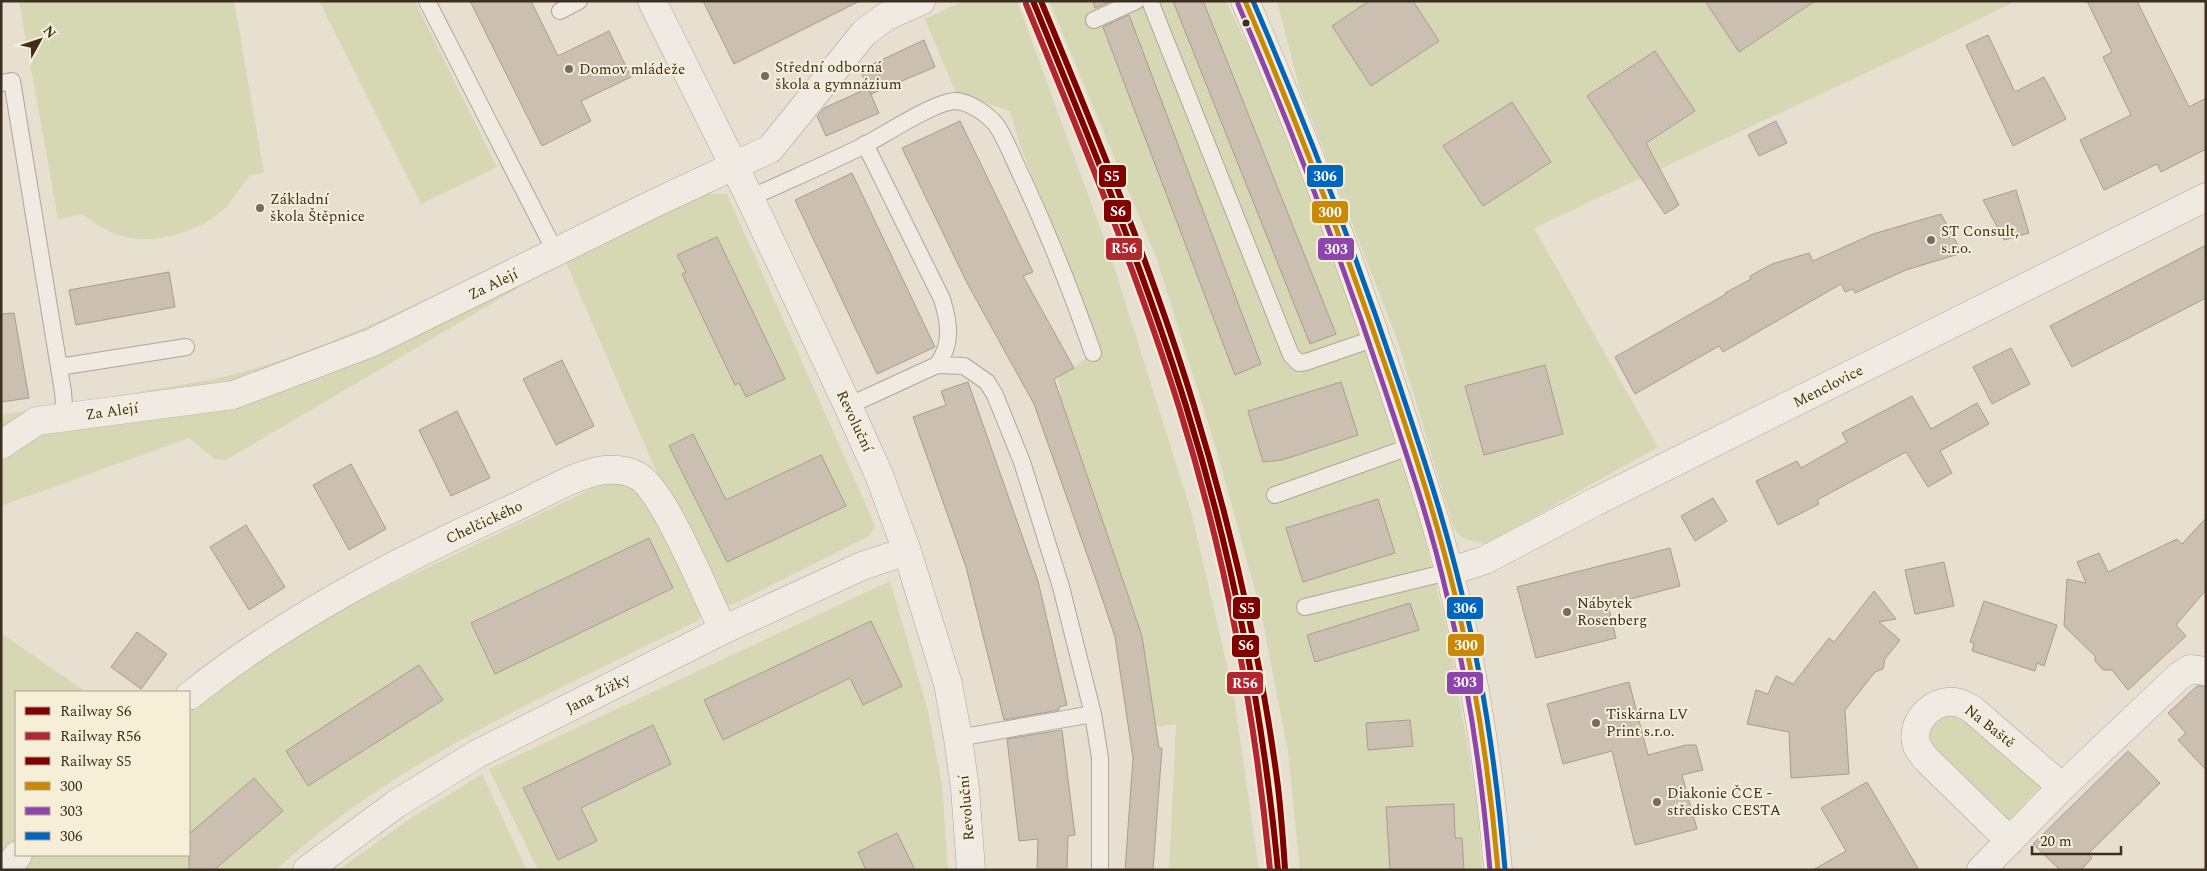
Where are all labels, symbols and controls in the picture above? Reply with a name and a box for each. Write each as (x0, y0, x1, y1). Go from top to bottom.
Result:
north arrow (15, 15, 65, 65)
unlabelled marker (1241, 18, 1251, 28)
text: N (38, 21, 61, 43)
place label: Střední odborná škola a gymnázium (775, 56, 902, 96)
place label: Domov mládeže (579, 58, 685, 81)
marker: Domov mládeže (563, 63, 575, 75)
marker: Střední odborná škola a gymnázium (759, 70, 771, 82)
line badge: S5 (1098, 164, 1127, 188)
line badge: 306 (1306, 164, 1344, 188)
text: S5 (1104, 166, 1120, 187)
text: 306 (1313, 166, 1337, 187)
place label: Základní škola Štěpnice (270, 188, 365, 228)
line badge: S6 (1103, 199, 1132, 223)
line badge: 300 (1311, 200, 1349, 224)
text: S6 (1110, 201, 1126, 222)
marker: Základní škola Štěpnice (254, 202, 266, 214)
text: 300 (1318, 202, 1342, 223)
place label: ST Consult, s.r.o. (1941, 220, 2019, 260)
marker: ST Consult, s.r.o. (1925, 234, 1937, 246)
line badge: R56 (1105, 237, 1143, 261)
line badge: 303 (1317, 237, 1355, 261)
text: R56 (1111, 238, 1137, 259)
text: 303 (1324, 239, 1348, 260)
street label: Za Alejí (464, 262, 523, 306)
street label: Menclovice (1789, 359, 1867, 414)
street label: Revoluční (830, 387, 879, 457)
street label: Za Alejí (84, 396, 141, 427)
street label: Chelčického (442, 495, 526, 550)
place label: Nábytek Rosenberg (1577, 592, 1647, 632)
line badge: S5 (1232, 596, 1261, 620)
line badge: 306 (1446, 596, 1484, 620)
text: S5 (1239, 598, 1255, 619)
text: 306 (1453, 598, 1477, 619)
marker: Nábytek Rosenberg (1561, 606, 1573, 618)
line badge: 300 (1447, 633, 1485, 657)
line badge: S6 (1231, 634, 1260, 658)
text: S6 (1238, 635, 1254, 656)
text: 300 (1454, 635, 1478, 656)
street label: Jana Žižky (562, 667, 635, 719)
line badge: R56 (1226, 671, 1264, 695)
line badge: 303 (1446, 671, 1484, 695)
text: 303 (1453, 672, 1477, 693)
text: R56 (1232, 673, 1258, 694)
legend (15, 691, 190, 856)
street label: Na Baště (1959, 699, 2020, 754)
text: Railway S6 (60, 700, 132, 723)
place label: Tiskárna LV Print s.r.o. (1606, 703, 1688, 743)
marker: Tiskárna LV Print s.r.o. (1590, 717, 1602, 729)
text: Railway R56 (60, 725, 141, 748)
text: Railway S5 (60, 750, 131, 773)
street label: Revoluční (952, 773, 981, 842)
text: 300 (60, 775, 83, 798)
place label: Diakonie ČCE - středisko CESTA (1667, 782, 1781, 822)
marker: Diakonie ČCE - středisko CESTA (1651, 796, 1663, 808)
text: 303 (60, 800, 83, 823)
scale bar (2032, 824, 2121, 856)
text: 306 (60, 825, 83, 848)
text: 20 m (2040, 830, 2072, 853)

